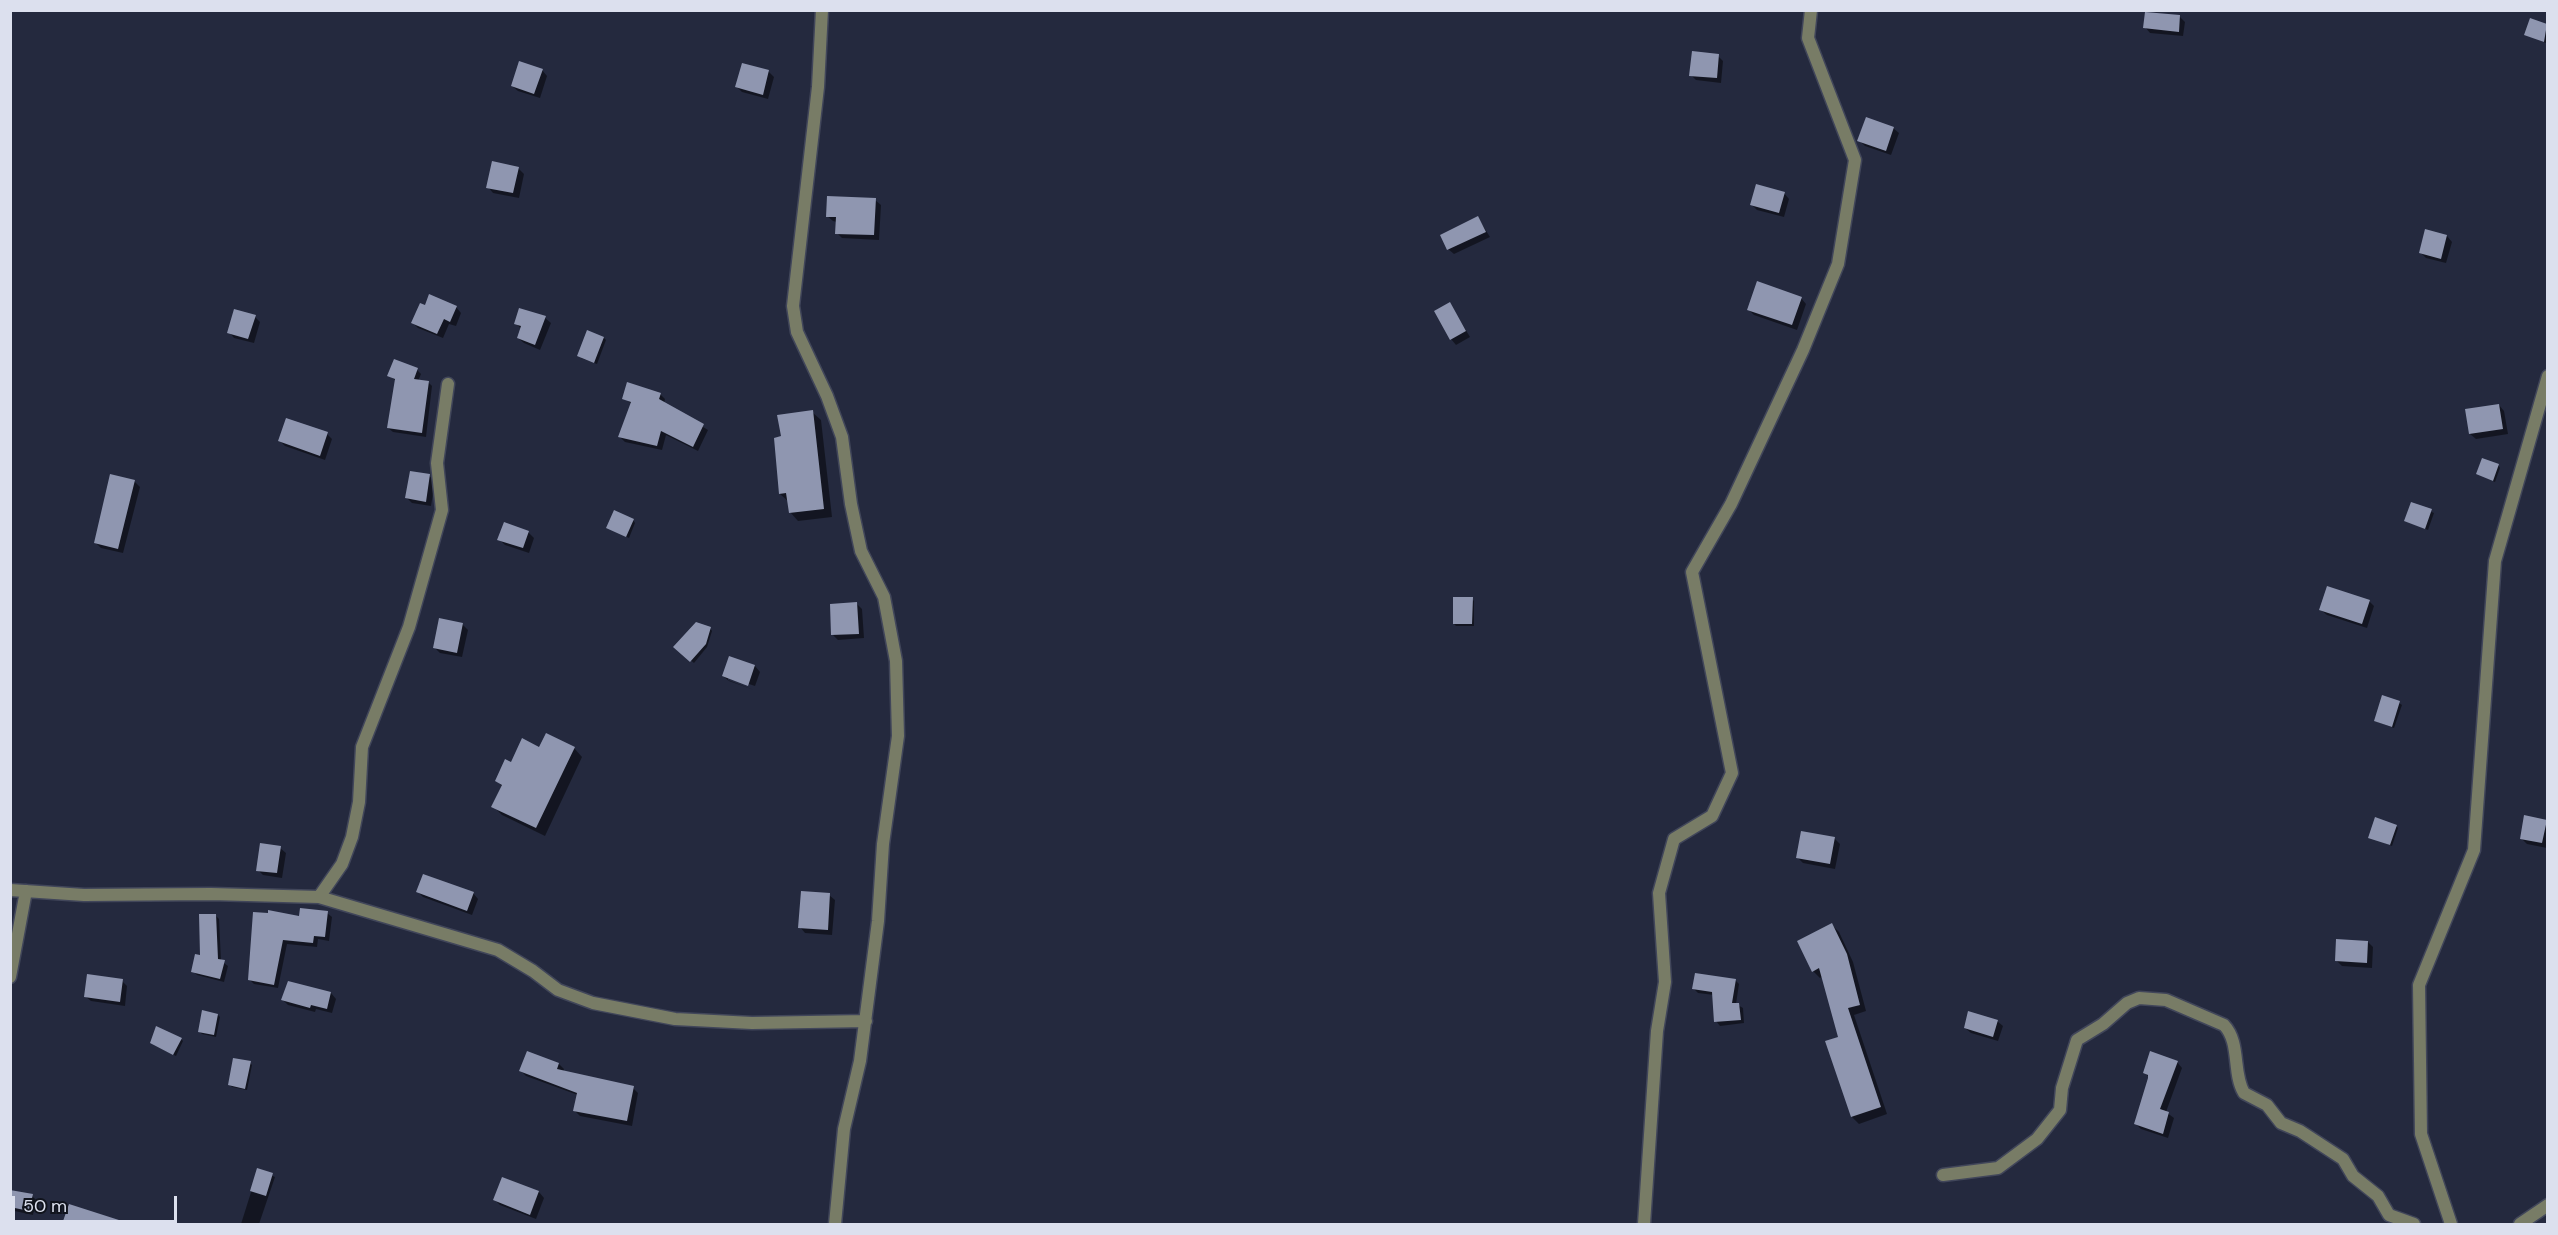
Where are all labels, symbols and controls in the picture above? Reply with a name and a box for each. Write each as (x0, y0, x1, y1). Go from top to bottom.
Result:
scale bar (15, 1184, 180, 1222)
text: 50 m (23, 1194, 67, 1218)

